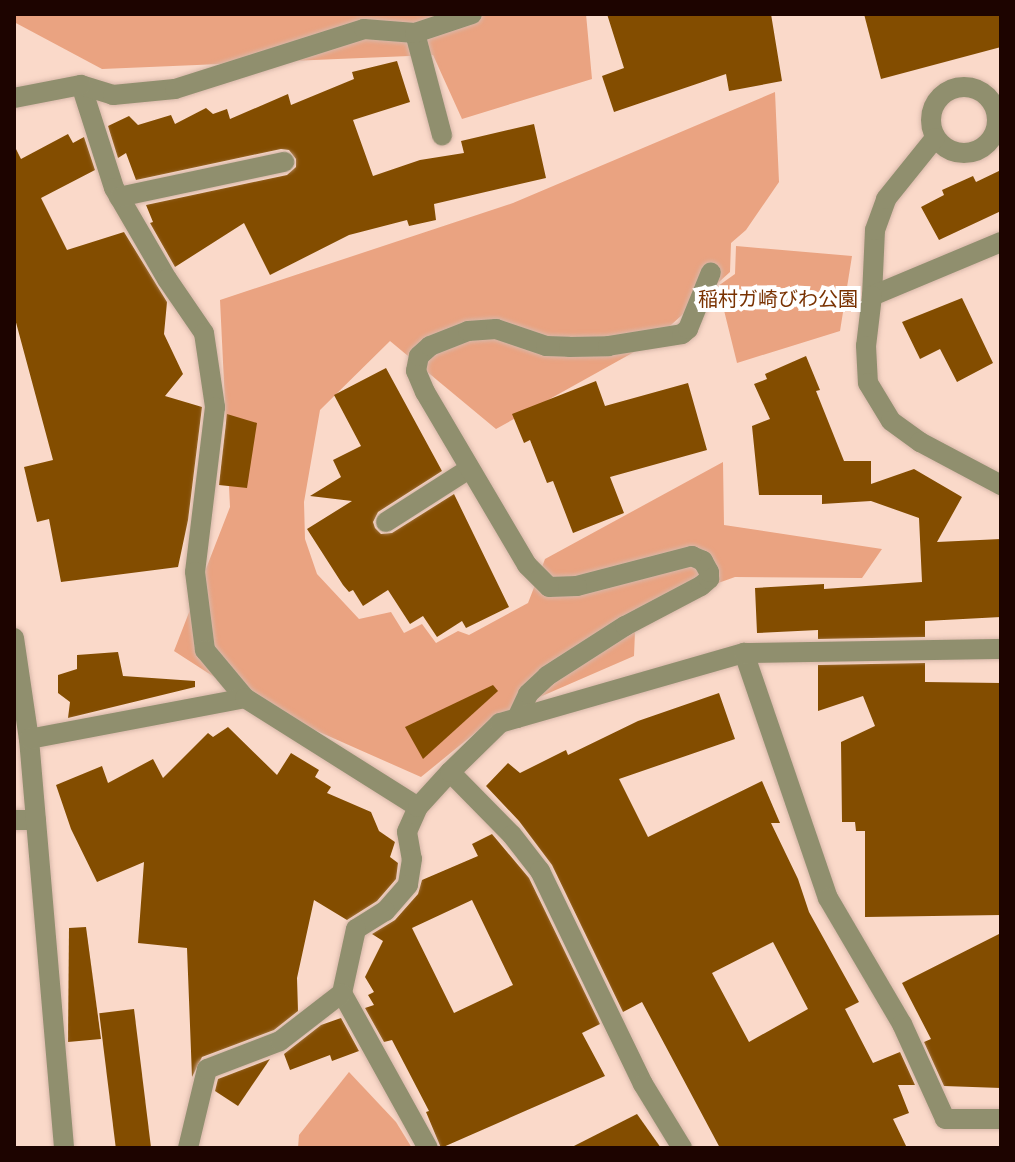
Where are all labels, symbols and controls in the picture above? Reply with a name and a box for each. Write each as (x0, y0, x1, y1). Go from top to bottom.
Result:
park label: 稲村ガ崎びわ公園 (698, 287, 858, 311)

